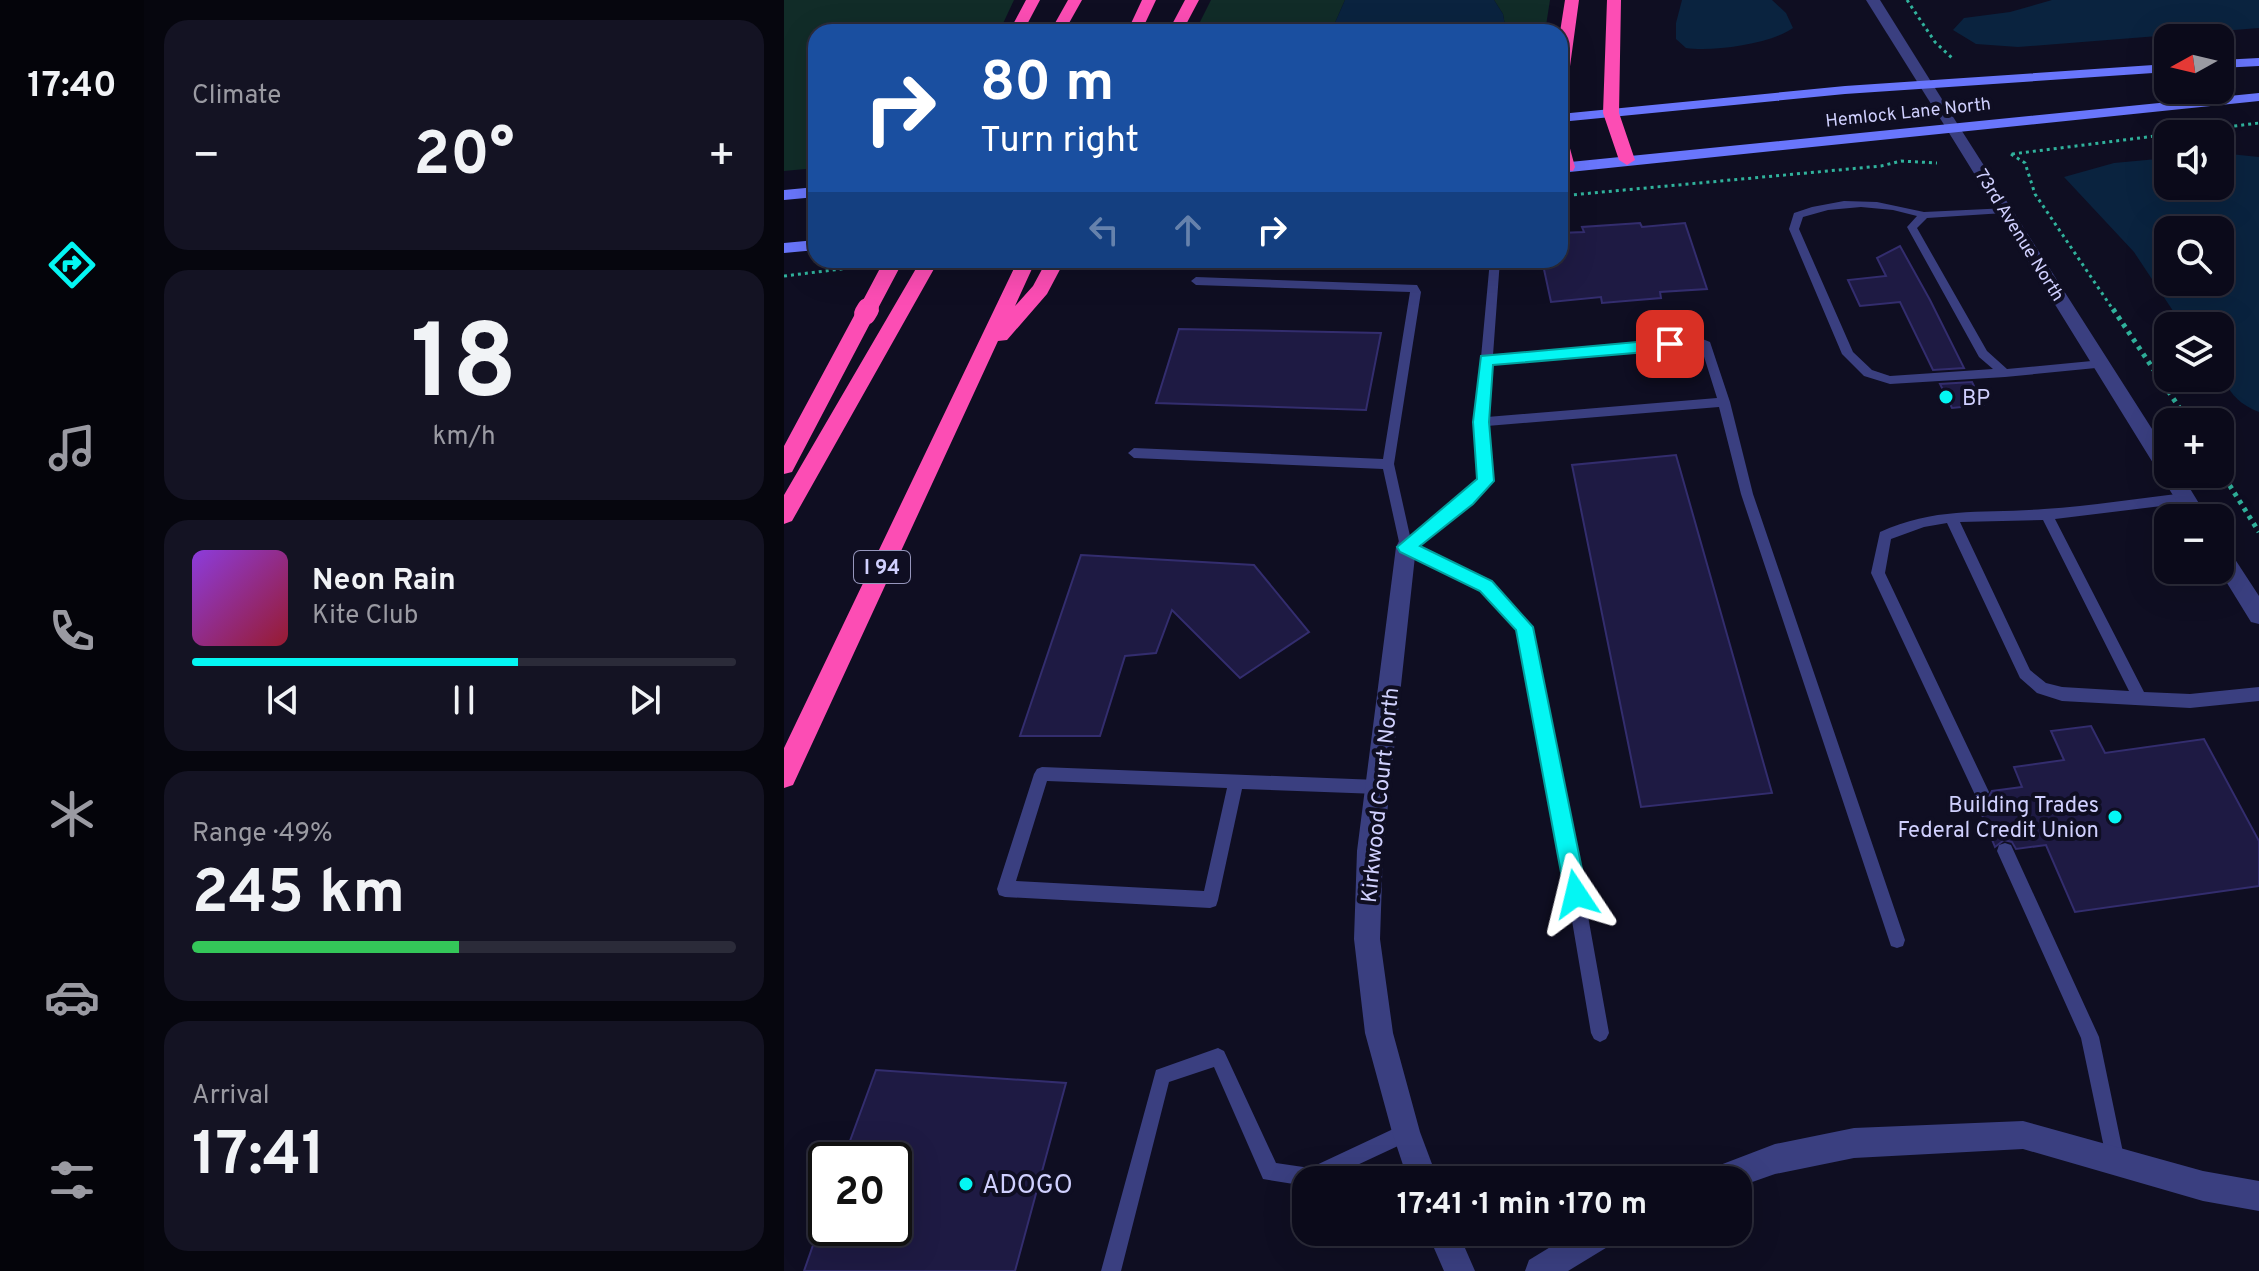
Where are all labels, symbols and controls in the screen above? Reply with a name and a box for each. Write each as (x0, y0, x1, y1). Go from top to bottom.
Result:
north arrow (2154, 24, 2234, 104)
map controls (2154, 24, 2234, 584)
text: 80 m (980, 50, 1114, 120)
icon: right (848, 56, 952, 160)
text: 17:40 (27, 64, 117, 110)
text: Climate (192, 80, 281, 113)
street label: Hemlock Lane North (1824, 93, 1992, 134)
text: Turn right (980, 119, 1139, 165)
text: 20° (413, 120, 515, 196)
button: sound (2154, 120, 2234, 200)
text: − (192, 130, 220, 186)
text: + (708, 130, 736, 186)
street label: 73rd Avenue North (1969, 166, 2069, 306)
icon: left (1082, 208, 1126, 252)
icon: ahead (1166, 208, 1210, 252)
icon: right (1250, 208, 1294, 252)
button: search (2154, 216, 2234, 296)
icon: directions (44, 237, 100, 293)
text: 18 (410, 303, 518, 435)
pin (1636, 310, 1704, 378)
button: layers (2154, 312, 2234, 392)
icon: arrive (1648, 322, 1692, 366)
place label: BP (1962, 386, 1990, 413)
marker: BP (1937, 388, 1955, 406)
button: + (2154, 408, 2234, 488)
icon: music (44, 420, 100, 476)
text: km/h (432, 421, 496, 454)
button: − (2154, 504, 2234, 584)
road number: I 94 (854, 551, 910, 583)
text: Neon Rain (312, 563, 456, 600)
text: Kite Club (312, 600, 418, 633)
icon: phone (44, 603, 100, 659)
icon: previous (261, 678, 305, 722)
icon: pause (442, 678, 486, 722)
icon: next (623, 678, 667, 722)
street label: Kirkwood Court North (1357, 686, 1406, 904)
icon: climate (44, 786, 100, 842)
place label: Building Trades Federal Credit Union (1898, 793, 2099, 845)
marker: Building Trades Federal Credit Union (2106, 808, 2124, 826)
text: Range · 49% (192, 818, 333, 851)
position arrow (1534, 852, 1618, 936)
text: 245 km (192, 858, 405, 934)
icon: car (44, 969, 100, 1025)
text: Arrival (192, 1080, 270, 1113)
text: 17:41 (192, 1120, 325, 1196)
speed limit sign: 20 (808, 1142, 912, 1246)
icon: filters (44, 1152, 100, 1208)
place label: ADOGO (982, 1170, 1073, 1203)
marker: ADOGO (957, 1175, 975, 1193)
text: 17:41 · 1 min · 170 m (1397, 1187, 1647, 1224)

